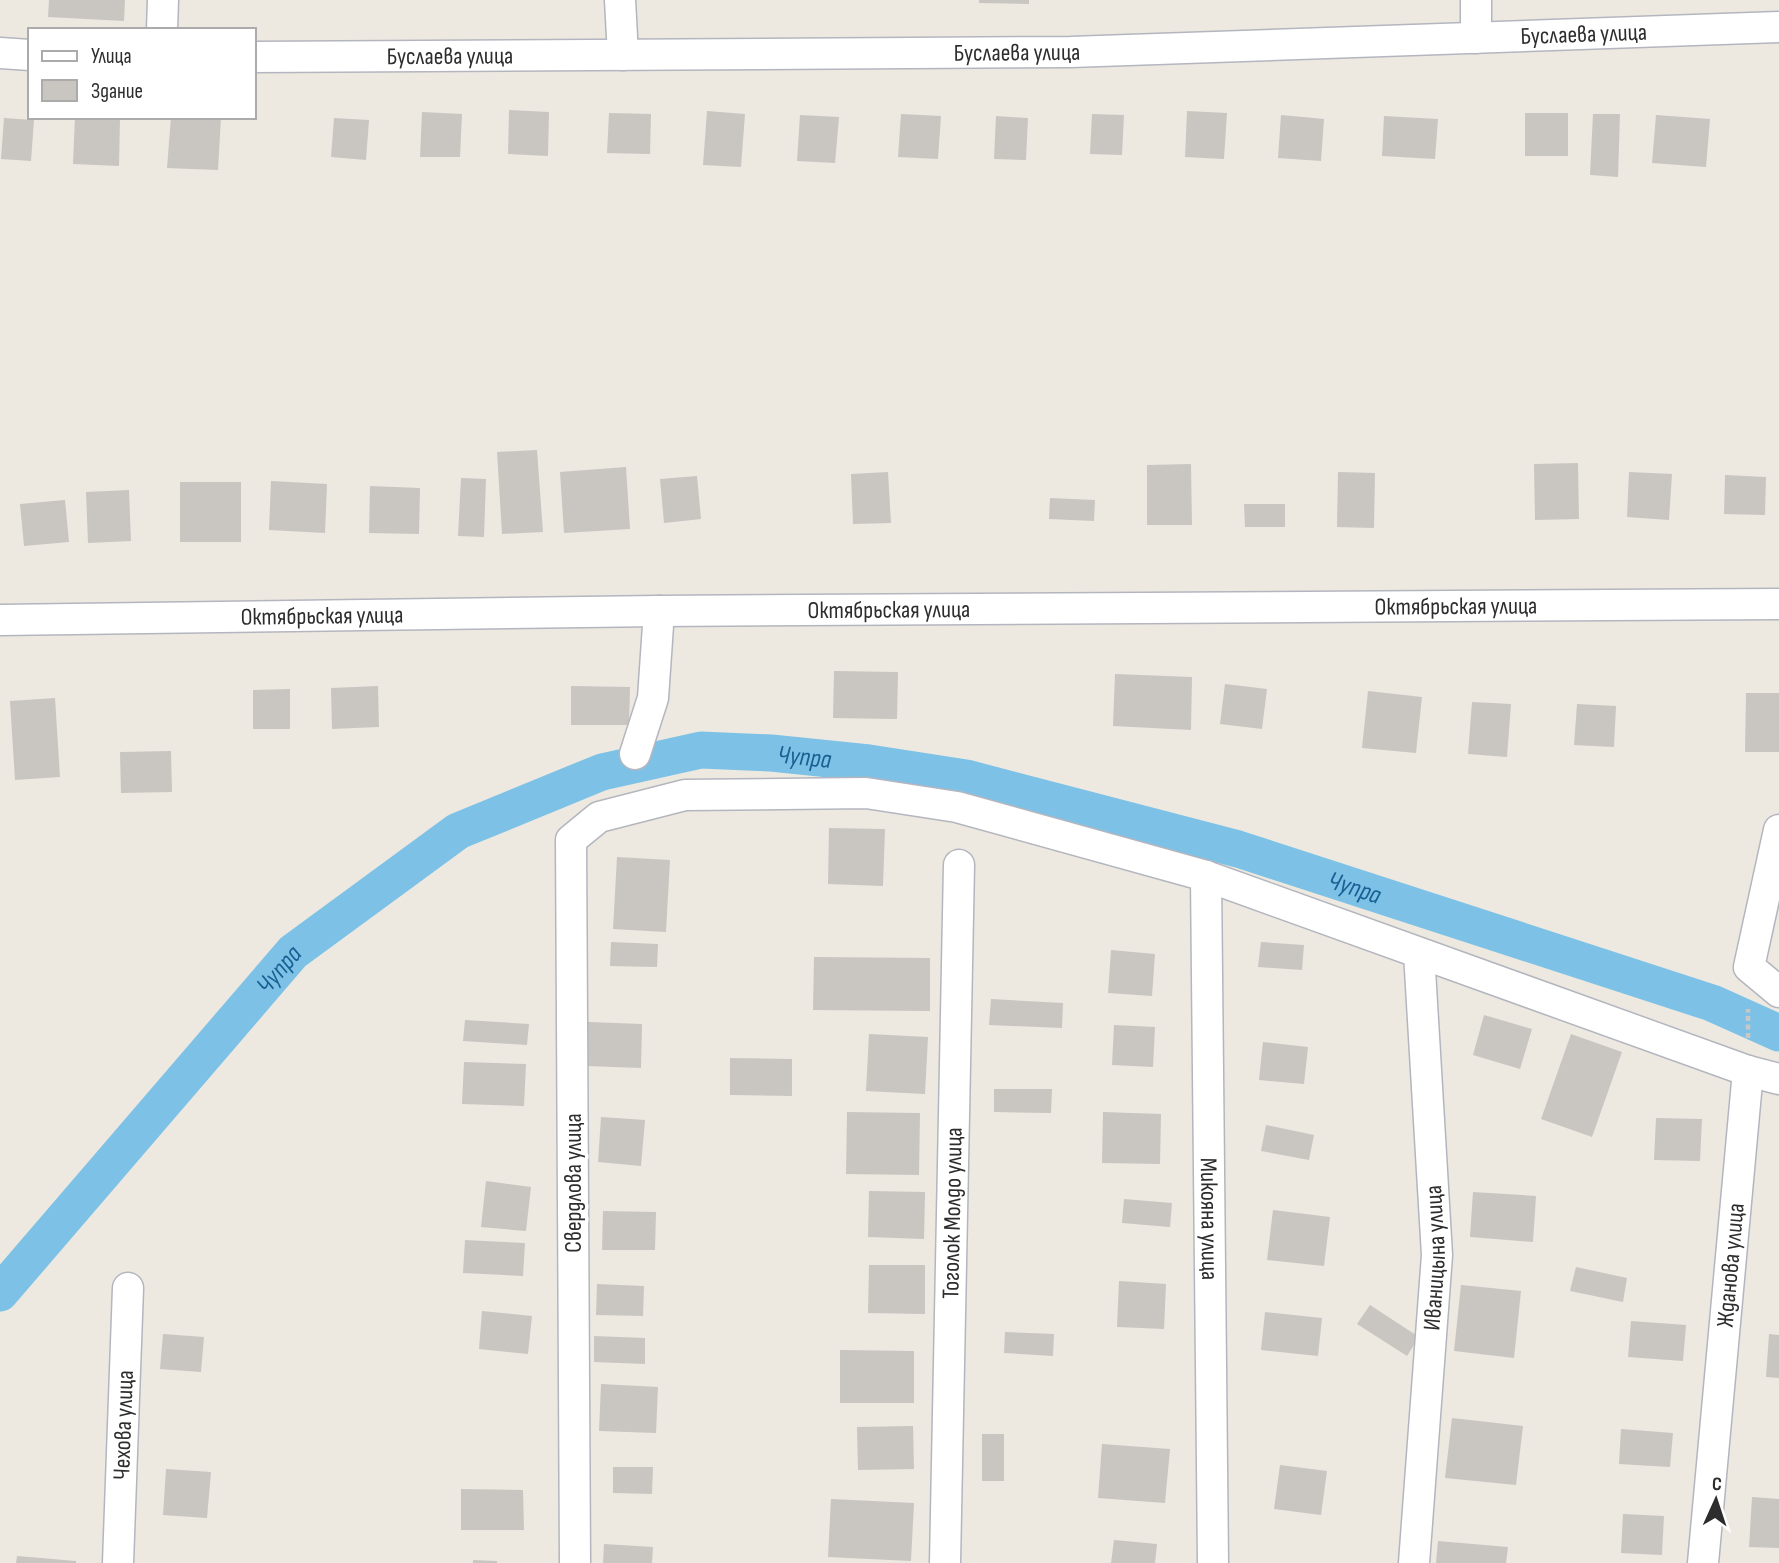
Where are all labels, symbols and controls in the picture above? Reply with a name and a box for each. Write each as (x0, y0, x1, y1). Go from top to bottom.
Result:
street label: Буслаева улица (1520, 18, 1647, 51)
legend (28, 28, 256, 119)
street label: Буслаева улица (954, 38, 1081, 68)
street label: Буслаева улица (387, 41, 513, 71)
text: Улица (91, 44, 132, 69)
text: Здание (91, 79, 143, 104)
street label: Октябрьская улица (1374, 592, 1537, 622)
street label: Октябрьская улица (807, 595, 970, 625)
street label: Октябрьская улица (240, 600, 404, 632)
water label: Чупра (776, 740, 833, 776)
water label: Чупра (1324, 865, 1385, 912)
water label: Чупра (250, 939, 309, 1001)
street label: Свердлова улица (559, 1113, 588, 1253)
street label: Тоголок Молдо улица (936, 1127, 969, 1299)
street label: Микояна улица (1194, 1158, 1224, 1280)
street label: Иваницына улица (1417, 1184, 1452, 1331)
street label: Жданова улица (1711, 1202, 1751, 1329)
street label: Чехова улица (107, 1370, 140, 1480)
north arrow (1681, 1465, 1751, 1535)
text: С (1711, 1473, 1723, 1496)

